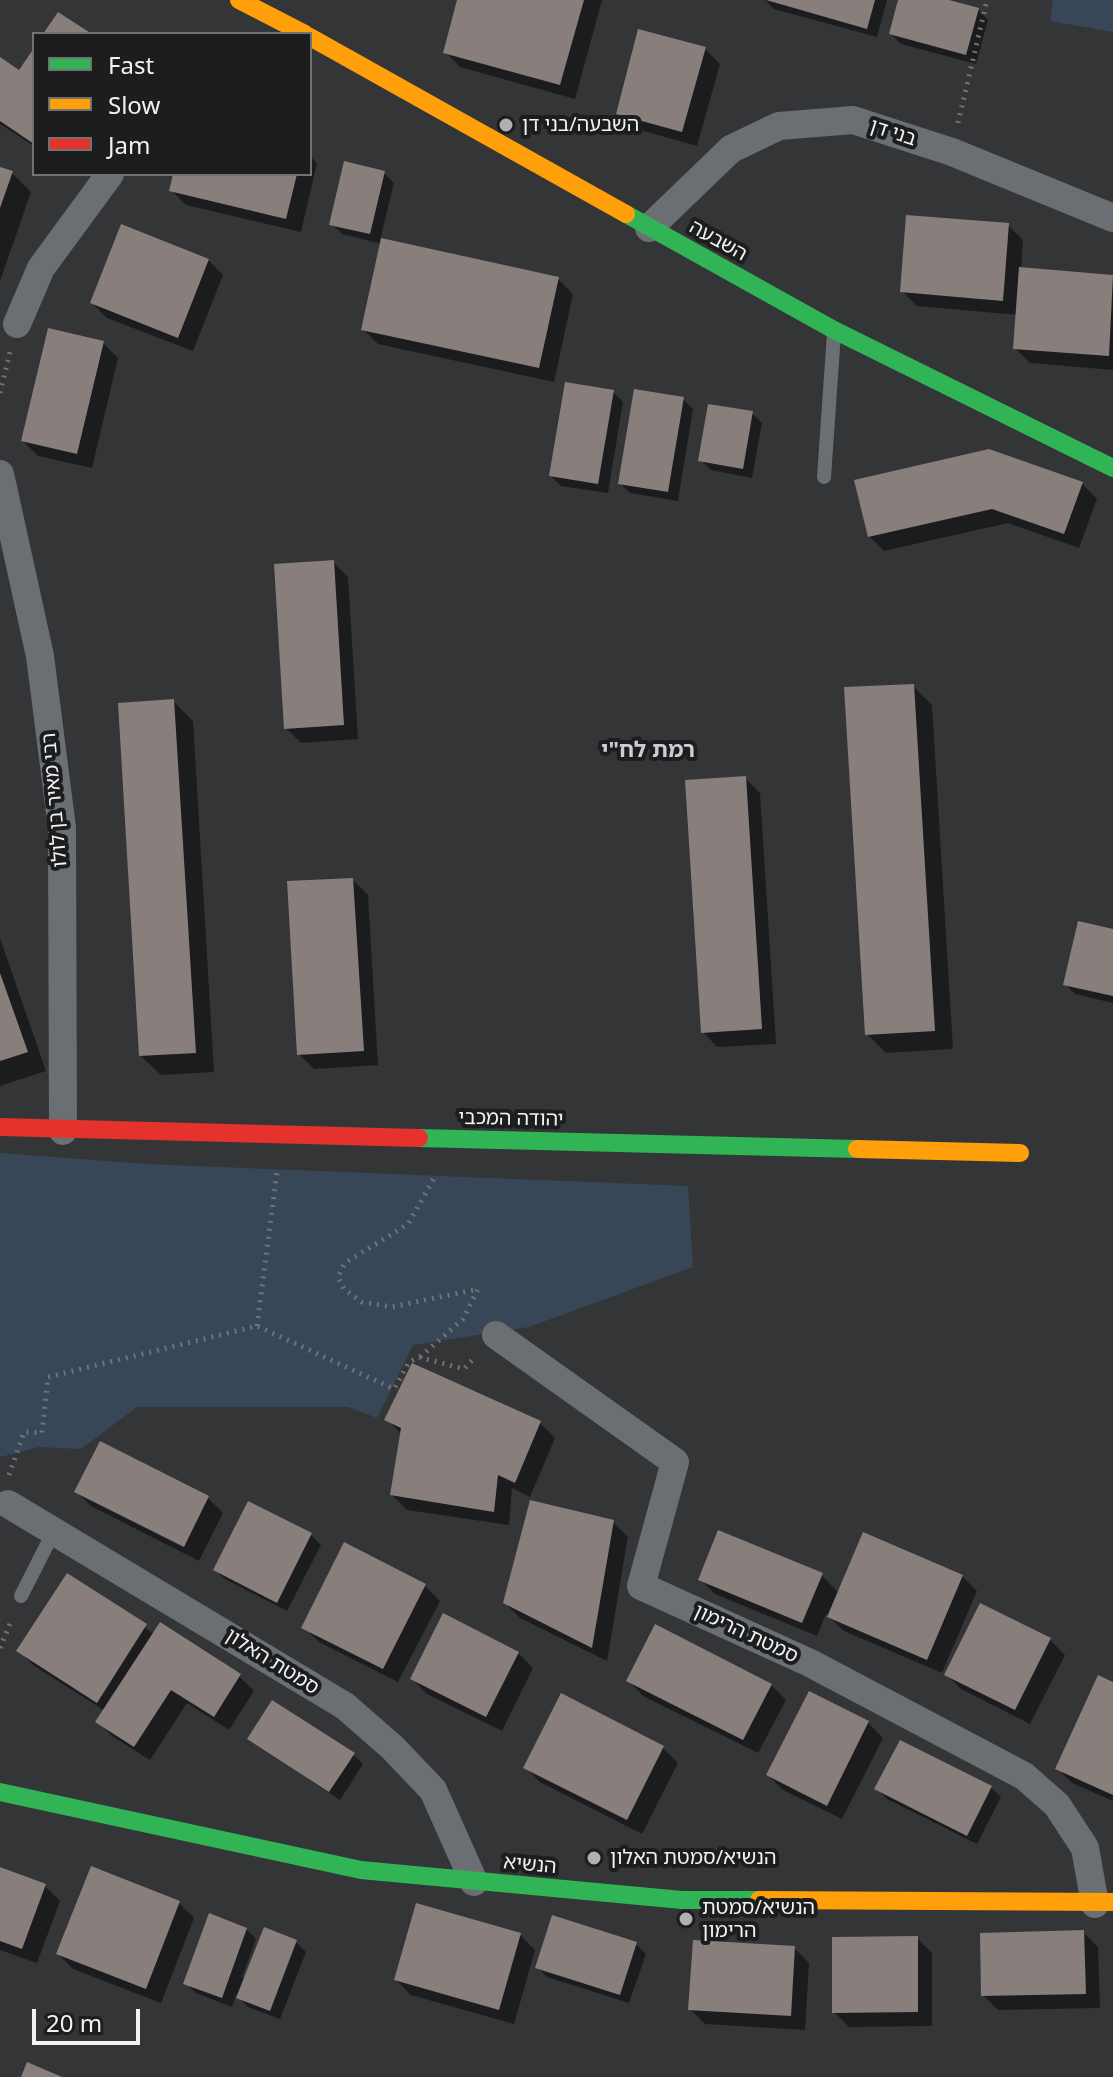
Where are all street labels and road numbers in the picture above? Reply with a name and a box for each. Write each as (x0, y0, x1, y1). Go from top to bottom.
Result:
street label: בני דן (867, 114, 919, 152)
street label: השבעה (685, 215, 751, 267)
street label: רבי מאיר בן לולו (37, 732, 73, 868)
street label: יהודה המכבי (458, 1106, 564, 1132)
street label: סמטת הרימון (690, 1599, 802, 1669)
street label: סמטת האלון (221, 1624, 323, 1700)
street label: הנשיא (502, 1851, 558, 1879)

